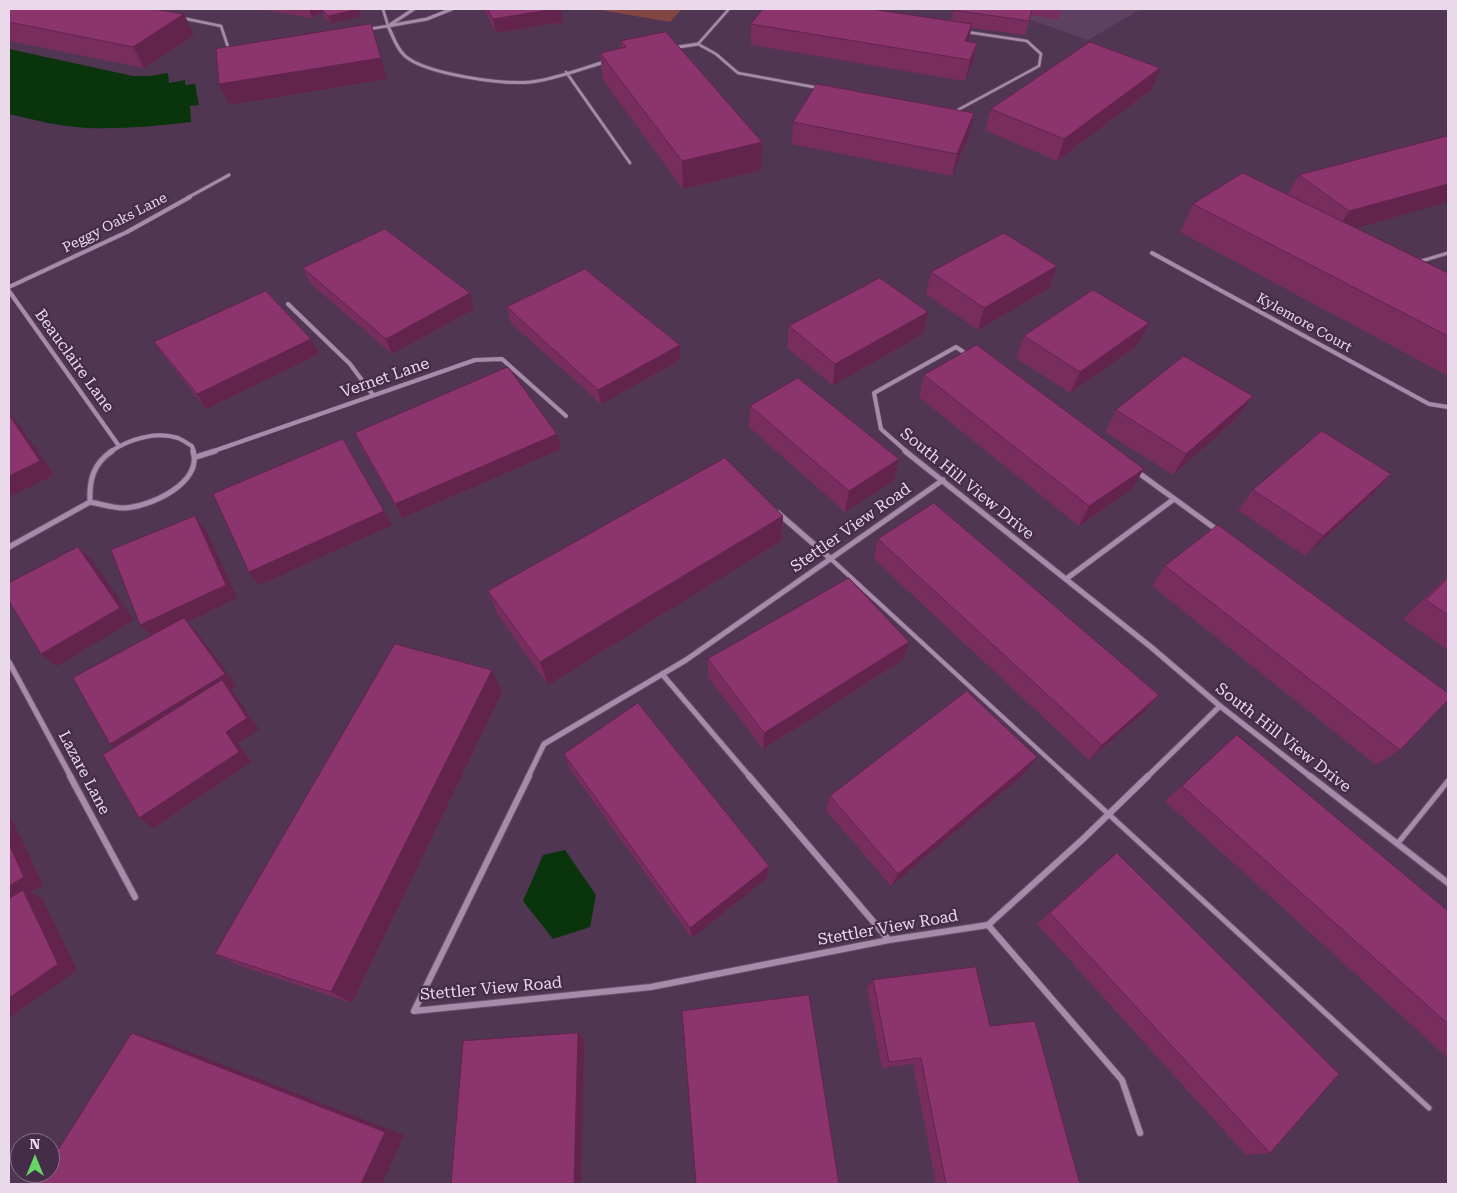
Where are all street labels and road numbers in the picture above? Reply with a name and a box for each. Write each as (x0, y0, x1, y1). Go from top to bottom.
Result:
street label: Peggy Oaks Lane (60, 189, 170, 257)
street label: Kylemore Court (1253, 290, 1355, 356)
street label: Beauclaire Lane (30, 306, 118, 416)
street label: Vernet Lane (338, 354, 432, 402)
street label: South Hill View Drive (896, 424, 1038, 544)
street label: Stettler View Road (787, 479, 915, 577)
street label: South Hill View Drive (1211, 679, 1355, 797)
street label: Lazare Lane (54, 728, 114, 818)
street label: Stettler View Road (816, 906, 960, 950)
street label: Stettler View Road (419, 973, 563, 1005)

